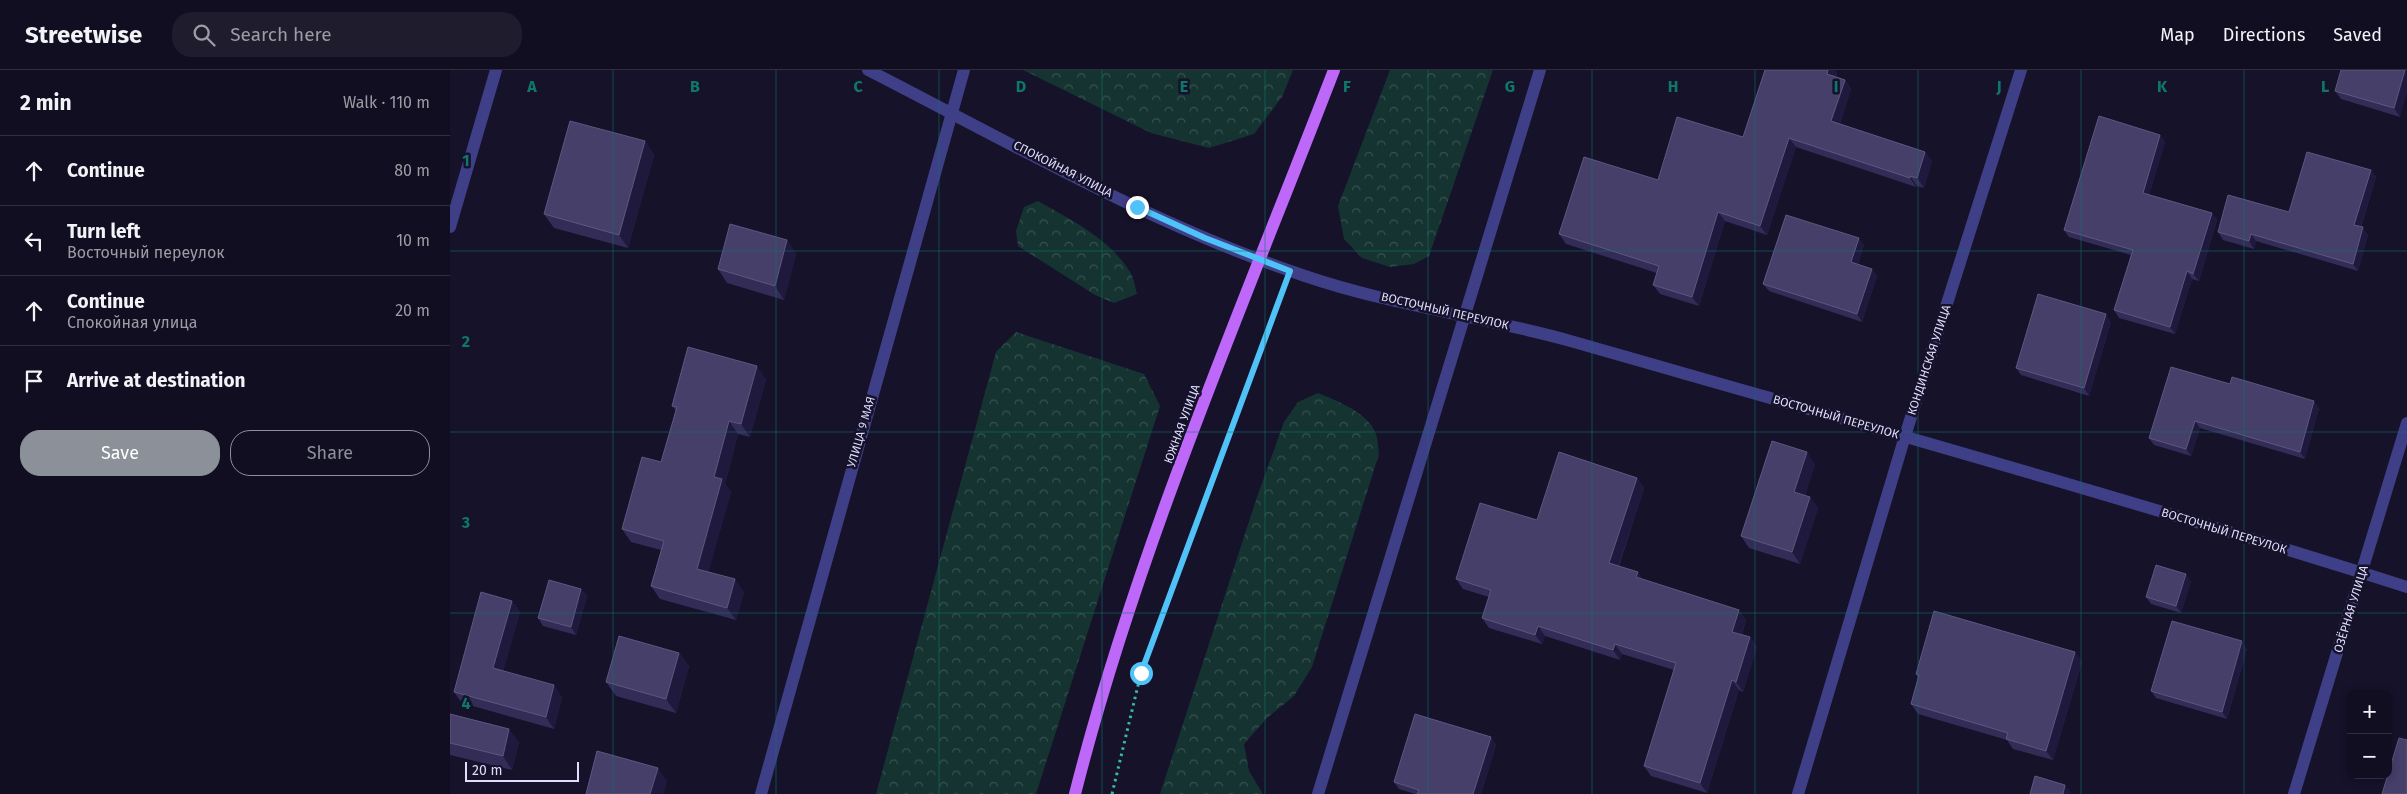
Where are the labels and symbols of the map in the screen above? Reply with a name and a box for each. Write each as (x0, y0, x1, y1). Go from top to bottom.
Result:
text: A (526, 77, 537, 96)
text: B (690, 77, 700, 96)
text: C (853, 77, 863, 96)
text: D (1016, 77, 1026, 96)
text: E (1180, 77, 1188, 96)
text: F (1343, 77, 1351, 96)
text: G (1505, 77, 1515, 96)
text: H (1668, 77, 1678, 96)
text: I (1834, 77, 1838, 96)
text: J (1995, 77, 2002, 96)
text: K (2157, 77, 2168, 96)
text: L (2321, 77, 2329, 96)
street label: СПОКОЙНАЯ УЛИЦА (1011, 137, 1115, 200)
text: 1 (462, 151, 470, 170)
route end (1126, 196, 1149, 219)
street label: ВОСТОЧНЫЙ ПЕРЕУЛОК (1380, 289, 1510, 332)
street label: КОНДИНСКАЯ УЛИЦА (1905, 303, 1954, 417)
text: 2 (462, 332, 470, 351)
street label: ЮЖНАЯ УЛИЦА (1161, 382, 1203, 465)
street label: ВОСТОЧНЫЙ ПЕРЕУЛОК (1771, 391, 1901, 442)
street label: УЛИЦА 9 МАЯ (844, 395, 878, 469)
street label: ВОСТОЧНЫЙ ПЕРЕУЛОК (2160, 504, 2289, 557)
text: 3 (461, 513, 470, 532)
street label: ОЗЁРНАЯ УЛИЦА (2330, 563, 2371, 654)
route start (1130, 662, 1153, 685)
text: 4 (461, 694, 471, 713)
scale bar (465, 759, 579, 782)

